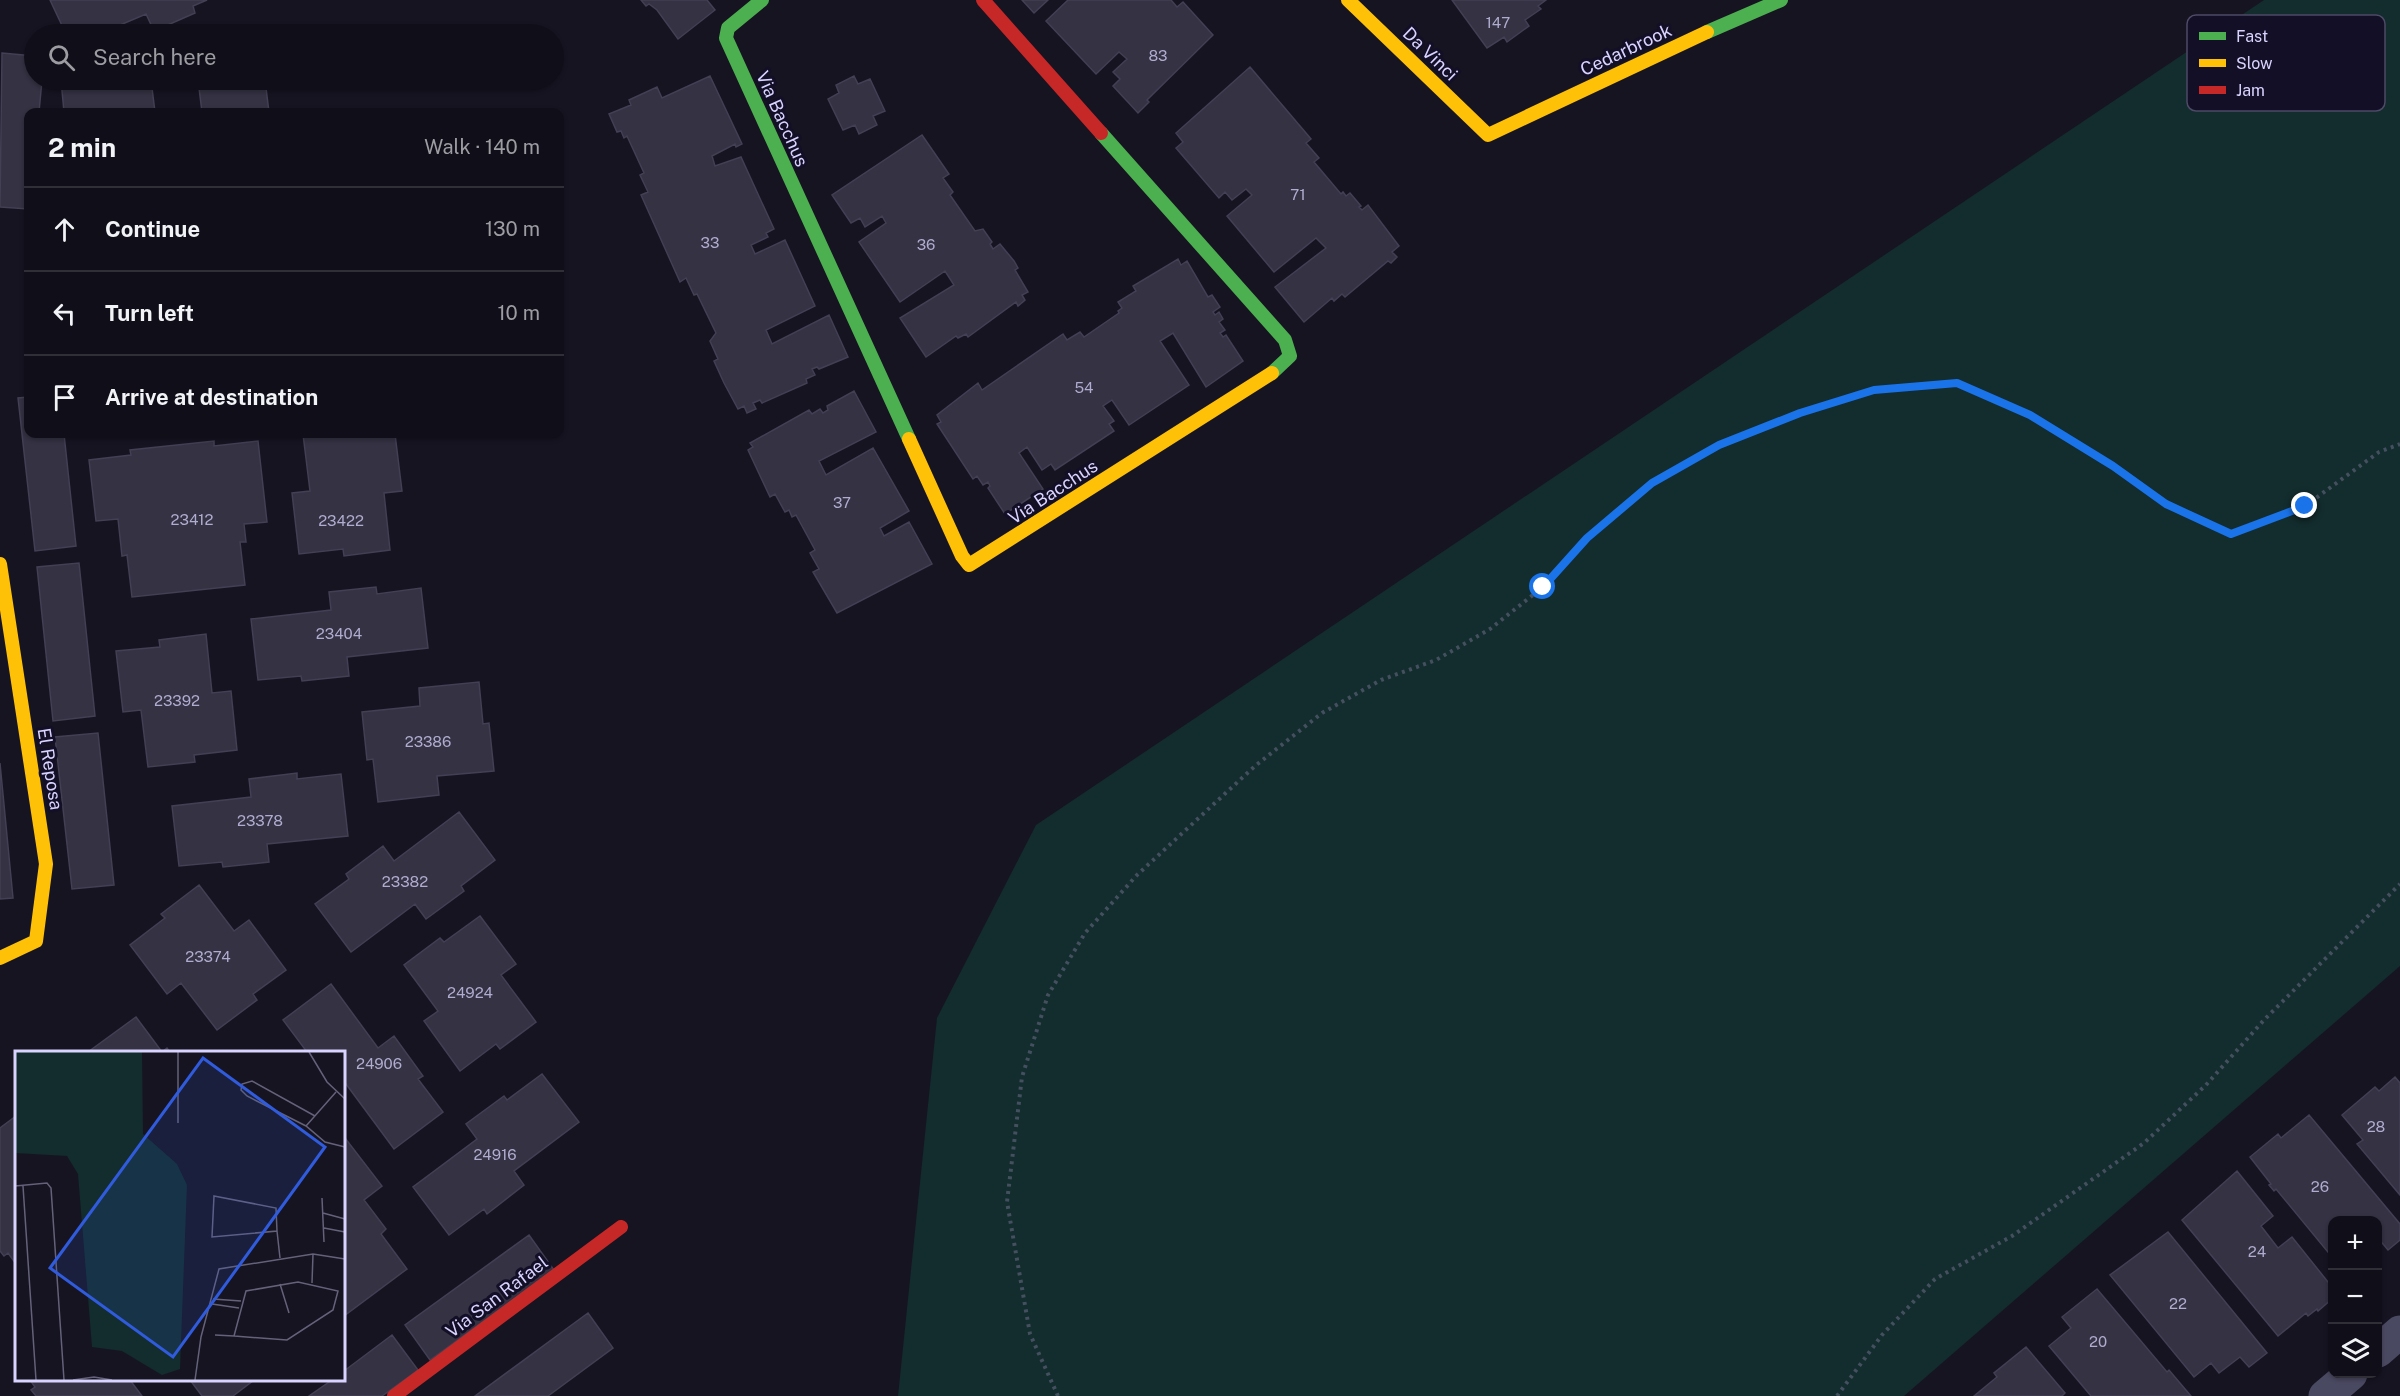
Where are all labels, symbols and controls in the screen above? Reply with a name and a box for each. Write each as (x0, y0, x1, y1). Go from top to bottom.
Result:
house number: 147 (1486, 14, 1510, 31)
legend (2187, 15, 2385, 111)
street label: Cedarbrook (1577, 19, 1675, 80)
street label: Da Vinci (1399, 23, 1462, 85)
search box (24, 24, 564, 90)
text: Fast (2236, 27, 2268, 46)
icon: search (45, 41, 78, 74)
text: Search here (93, 44, 217, 70)
house number: 83 (1148, 47, 1168, 64)
text: Slow (2236, 54, 2273, 73)
street label: Via Bacchus (752, 68, 813, 170)
text: Jam (2236, 81, 2265, 100)
text: 2 min (48, 132, 116, 163)
text: Walk · 140 m (424, 135, 540, 159)
house number: 71 (1290, 186, 1306, 203)
icon: ahead (48, 213, 81, 246)
text: Continue (105, 216, 200, 242)
text: 130 m (485, 217, 540, 241)
house number: 33 (701, 234, 719, 251)
house number: 36 (917, 236, 935, 253)
icon: left (48, 297, 81, 330)
text: Turn left (105, 300, 194, 326)
text: 10 m (497, 301, 540, 325)
house number: 54 (1074, 379, 1094, 396)
icon: arrive (48, 381, 81, 414)
text: Arrive at destination (105, 384, 318, 410)
street label: Via Bacchus (1004, 455, 1101, 528)
route end (2291, 492, 2317, 518)
house number: 37 (833, 494, 851, 511)
house number: 23412 (171, 511, 213, 528)
house number: 23422 (318, 512, 364, 529)
route start (1529, 573, 1555, 599)
house number: 23404 (316, 625, 362, 642)
house number: 23392 (154, 692, 200, 709)
street label: El Reposa (34, 726, 67, 811)
house number: 23386 (405, 733, 451, 750)
house number: 23378 (237, 812, 283, 829)
house number: 23382 (382, 873, 428, 890)
house number: 23374 (185, 948, 231, 965)
house number: 24924 (447, 984, 493, 1001)
inset map (15, 1051, 345, 1381)
house number: 24906 (356, 1055, 402, 1072)
house number: 28 (2367, 1118, 2385, 1135)
house number: 24916 (473, 1146, 517, 1163)
house number: 26 (2311, 1178, 2329, 1195)
map controls (2328, 1216, 2382, 1378)
button: + (2328, 1216, 2382, 1270)
house number: 24 (2248, 1243, 2266, 1260)
street label: Via San Rafael (442, 1251, 552, 1342)
button: − (2328, 1270, 2382, 1324)
house number: 22 (2169, 1295, 2187, 1312)
button: layers (2328, 1324, 2382, 1378)
house number: 20 (2089, 1333, 2107, 1350)

